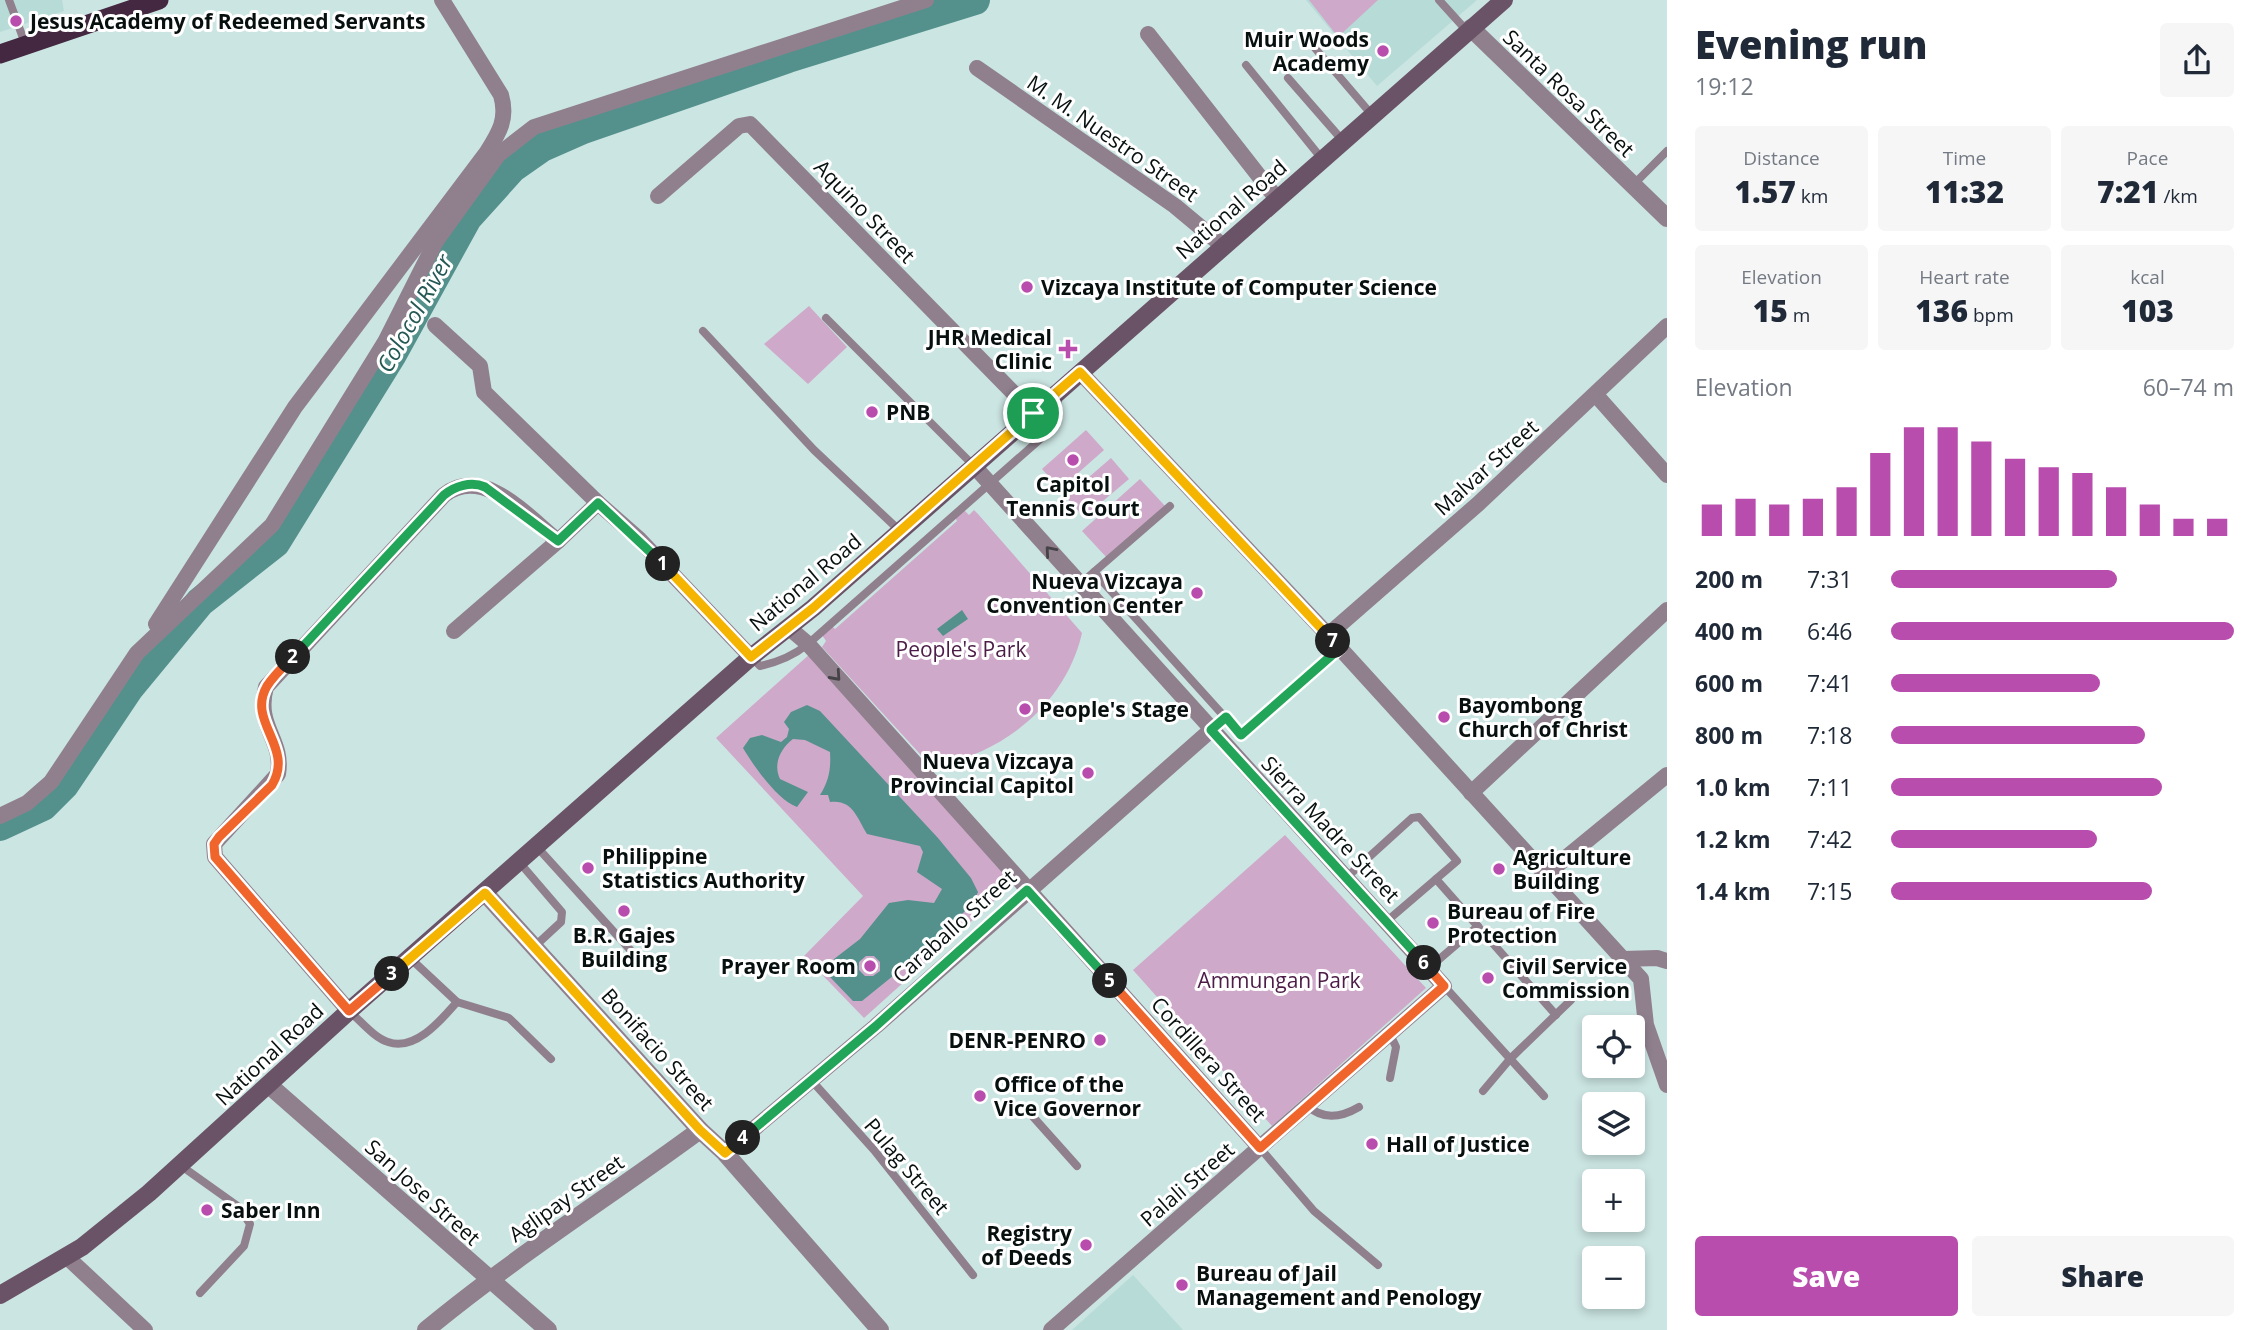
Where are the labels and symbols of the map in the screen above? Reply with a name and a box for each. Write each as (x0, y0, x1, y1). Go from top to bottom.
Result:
place label: Jesus Academy of Redeemed Servants (28, 7, 425, 35)
marker: Jesus Academy of Redeemed Servants (8, 13, 24, 29)
street label: Santa Rosa Street (1497, 23, 1641, 163)
place label: Muir Woods Academy (1244, 25, 1369, 77)
marker: Muir Woods Academy (1375, 43, 1391, 59)
street label: M. M. Nuestro Street (1022, 68, 1204, 208)
street label: Aquino Street (808, 153, 922, 269)
street label: National Road (1170, 153, 1292, 265)
water label: Colocol River (368, 247, 460, 378)
place label: Vizcaya Institute of Computer Science (1041, 273, 1437, 301)
marker: Vizcaya Institute of Computer Science (1019, 279, 1035, 295)
place label: JHR Medical Clinic (926, 323, 1052, 375)
marker: JHR Medical Clinic (1058, 339, 1078, 359)
pin (1003, 383, 1063, 443)
place label: PNB (886, 398, 930, 426)
marker: PNB (864, 404, 880, 420)
street label: Malvar Street (1428, 413, 1544, 521)
marker: Capitol Tennis Court (1065, 452, 1081, 468)
place label: Capitol Tennis Court (1006, 470, 1140, 522)
street label: National Road (743, 527, 867, 637)
pin: 1 (646, 546, 680, 582)
one-way arrow (1045, 547, 1058, 560)
place label: Nueva Vizcaya Convention Center (986, 567, 1183, 619)
marker: Nueva Vizcaya Convention Center (1189, 585, 1205, 601)
pin: 7 (1316, 624, 1350, 658)
park label: People's Park (896, 635, 1026, 663)
pin: 2 (276, 640, 310, 674)
one-way arrow (828, 667, 840, 680)
place label: Bayombong Church of Christ (1458, 691, 1628, 743)
place label: People's Stage (1039, 695, 1189, 723)
marker: People's Stage (1017, 701, 1033, 717)
marker: Bayombong Church of Christ (1436, 709, 1452, 725)
place label: Nueva Vizcaya Provincial Capitol (890, 747, 1074, 799)
street label: Sierra Madre Street (1256, 750, 1406, 908)
marker: Nueva Vizcaya Provincial Capitol (1080, 765, 1096, 781)
place label: Philippine Statistics Authority (602, 842, 805, 894)
place label: Agriculture Building (1513, 843, 1631, 895)
marker: Philippine Statistics Authority (580, 860, 596, 876)
marker: Agriculture Building (1491, 861, 1507, 877)
street label: Caraballo Street (886, 863, 1022, 989)
place label: Bureau of Fire Protection (1447, 897, 1595, 949)
marker: B.R. Gajes Building (616, 903, 632, 919)
marker: Bureau of Fire Protection (1425, 915, 1441, 931)
place label: B.R. Gajes Building (573, 921, 675, 973)
pin: 6 (1406, 946, 1442, 981)
place label: Prayer Room (721, 952, 856, 980)
place label: Civil Service Commission (1502, 952, 1630, 1004)
pin: 3 (374, 956, 410, 992)
marker: Prayer Room (862, 958, 878, 974)
pin: 5 (1092, 964, 1128, 998)
park label: Ammungan Park (1197, 966, 1361, 994)
marker: Civil Service Commission (1480, 970, 1496, 986)
street label: Bonifacio Street (596, 982, 720, 1116)
street label: Cordillera Street (1145, 990, 1273, 1128)
street label: National Road (209, 997, 329, 1111)
place label: DENR-PENRO (948, 1026, 1086, 1054)
marker: DENR-PENRO (1092, 1032, 1108, 1048)
place label: Office of the Vice Governor (994, 1070, 1142, 1122)
marker: Office of the Vice Governor (972, 1088, 988, 1104)
street label: Pulag Street (858, 1112, 956, 1220)
pin: 4 (726, 1120, 760, 1156)
place label: Hall of Justice (1386, 1130, 1530, 1158)
street label: San Jose Street (359, 1133, 487, 1251)
street label: Palali Street (1134, 1135, 1240, 1233)
marker: Hall of Justice (1364, 1136, 1380, 1152)
street label: Aglipay Street (503, 1148, 629, 1248)
place label: Saber Inn (221, 1196, 321, 1224)
marker: Saber Inn (199, 1202, 215, 1218)
place label: Registry of Deeds (981, 1219, 1072, 1271)
marker: Registry of Deeds (1078, 1237, 1094, 1253)
place label: Bureau of Jail Management and Penology (1196, 1259, 1482, 1311)
marker: Bureau of Jail Management and Penology (1174, 1277, 1190, 1293)

